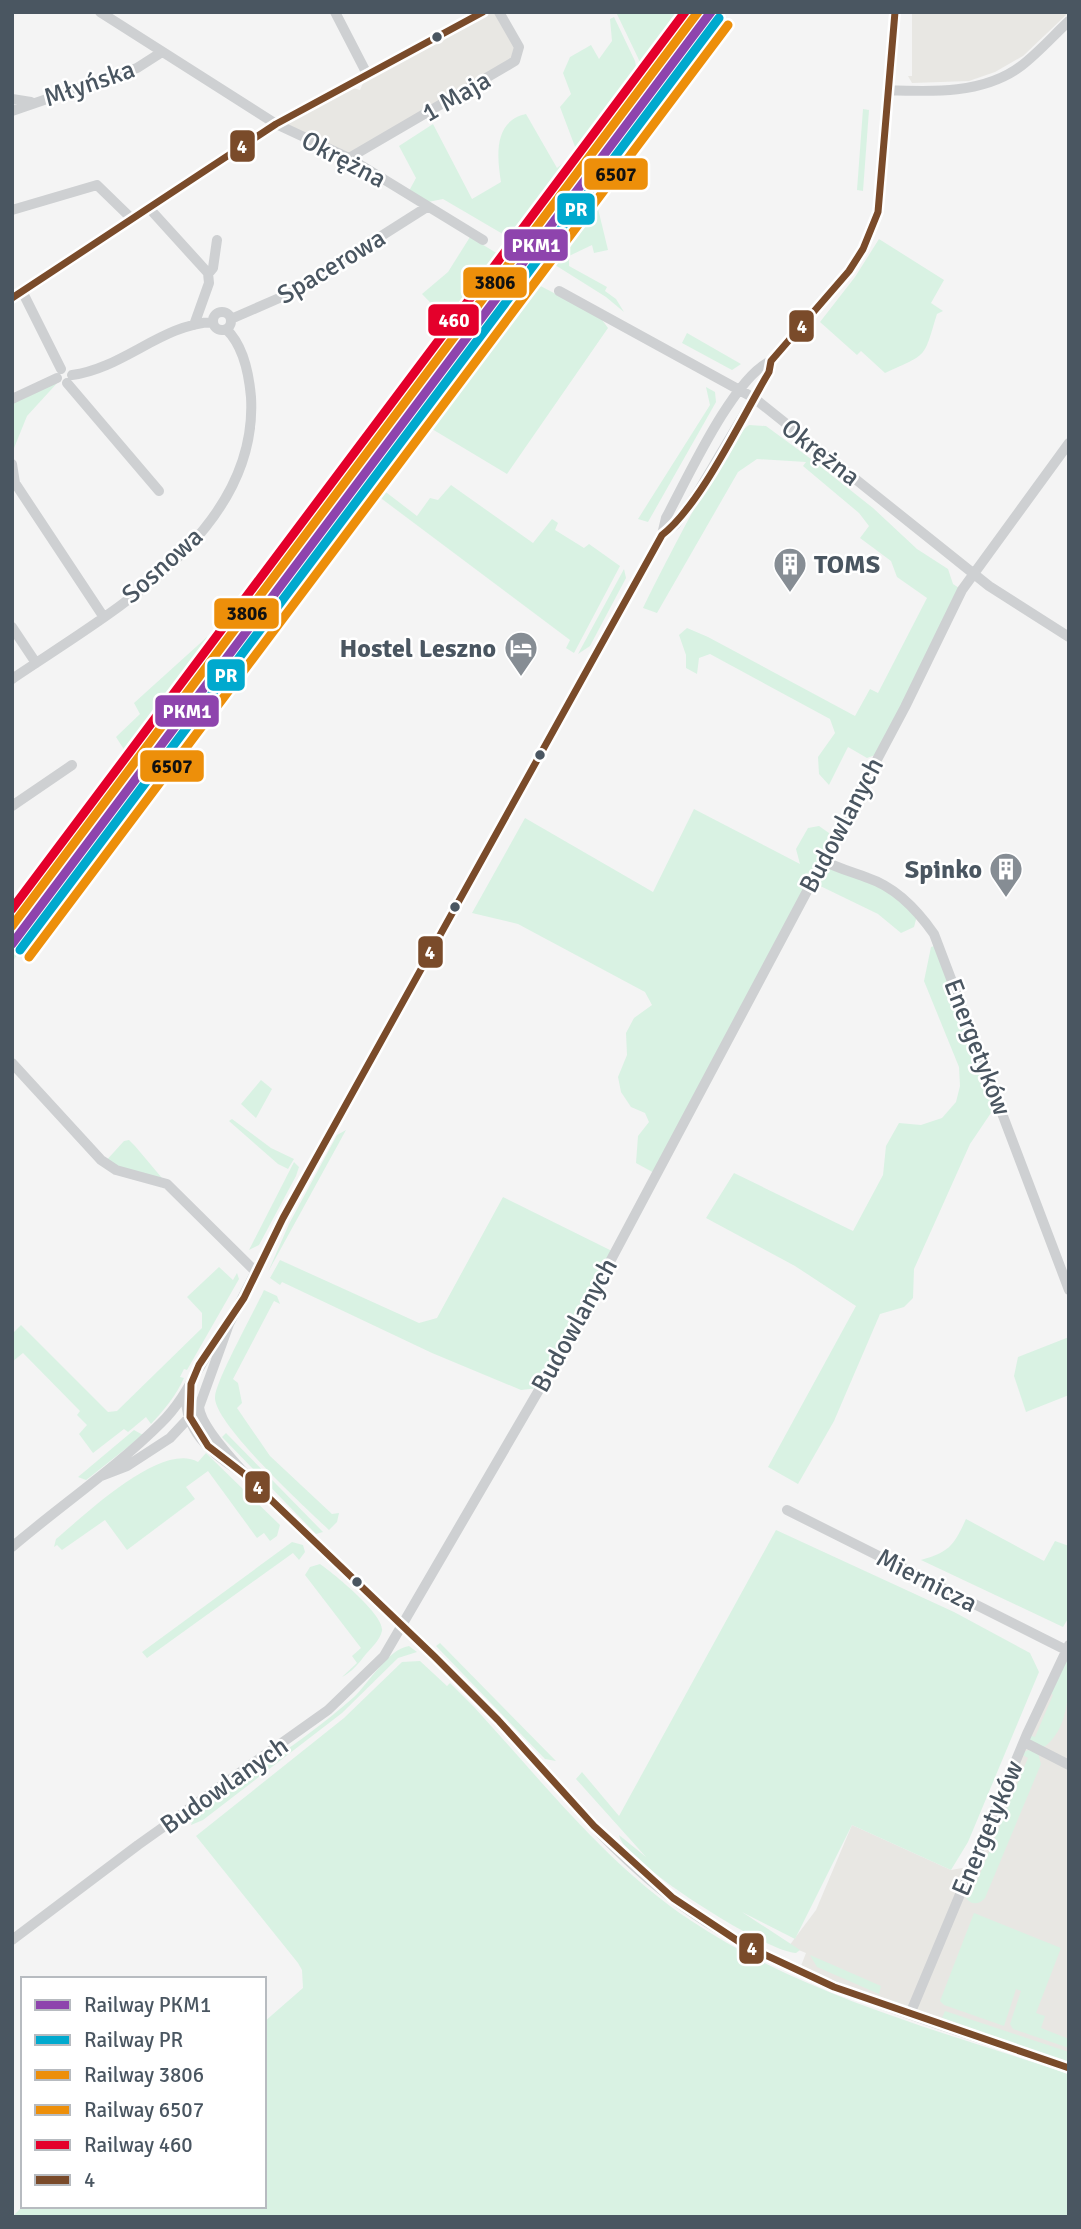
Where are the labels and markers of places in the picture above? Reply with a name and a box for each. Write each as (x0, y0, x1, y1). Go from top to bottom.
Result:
unlabelled marker (430, 30, 444, 44)
building icon: TOMS (771, 545, 809, 594)
place label: TOMS (814, 549, 880, 581)
hotel icon: Hostel Leszno (502, 629, 540, 678)
place label: Hostel Leszno (339, 633, 496, 665)
unlabelled marker (533, 748, 547, 762)
building icon: Spinko (987, 850, 1025, 899)
place label: Spinko (905, 854, 982, 886)
unlabelled marker (448, 900, 462, 914)
unlabelled marker (350, 1575, 364, 1589)

